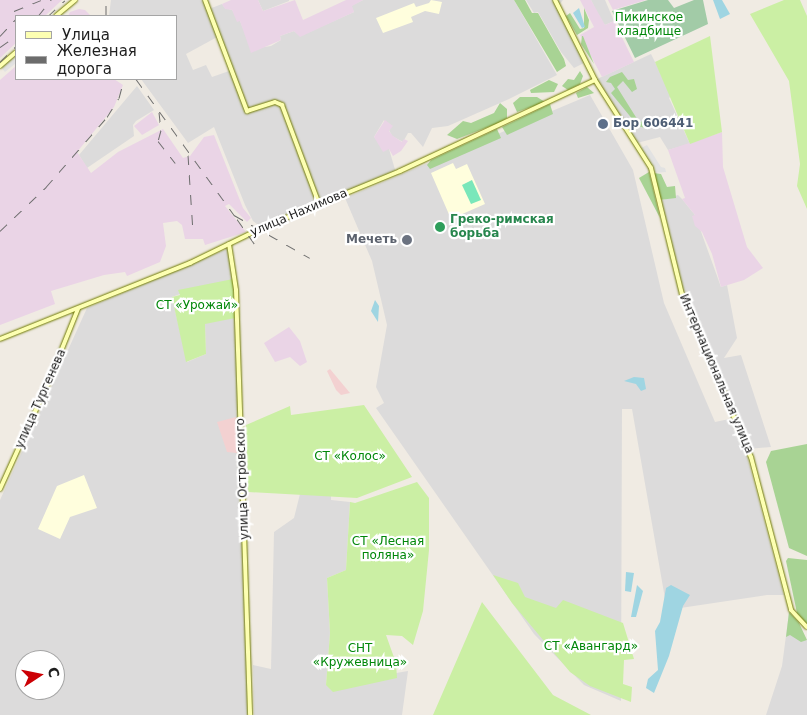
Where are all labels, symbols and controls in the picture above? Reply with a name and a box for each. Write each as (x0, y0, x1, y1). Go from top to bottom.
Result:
park label: Пикинское кладбище (615, 11, 683, 39)
legend (15, 15, 178, 80)
text: Улица (62, 26, 110, 44)
text: Железная дорога (57, 42, 137, 78)
place label: Бор 606441 (613, 117, 693, 131)
marker: Бор 606441 (597, 118, 609, 130)
street label: улица Нахимова (248, 186, 350, 240)
place label: Греко-римская борьба (450, 213, 554, 241)
marker: Греко-римская борьба (434, 221, 446, 233)
place label: Мечеть (346, 233, 397, 247)
marker: Мечеть (401, 234, 413, 246)
street label: Интернациональная улица (676, 292, 756, 456)
park label: СТ «Урожай» (156, 299, 238, 313)
street label: улица Тургенева (13, 347, 69, 451)
street label: улица Островского (234, 418, 252, 540)
park label: СТ «Колос» (314, 450, 386, 464)
park label: СТ «Лесная поляна» (352, 535, 424, 563)
park label: СТ «Авангард» (544, 640, 638, 654)
park label: СНТ «Кружевница» (313, 642, 407, 670)
north arrow (15, 650, 65, 700)
text: С (45, 666, 63, 679)

